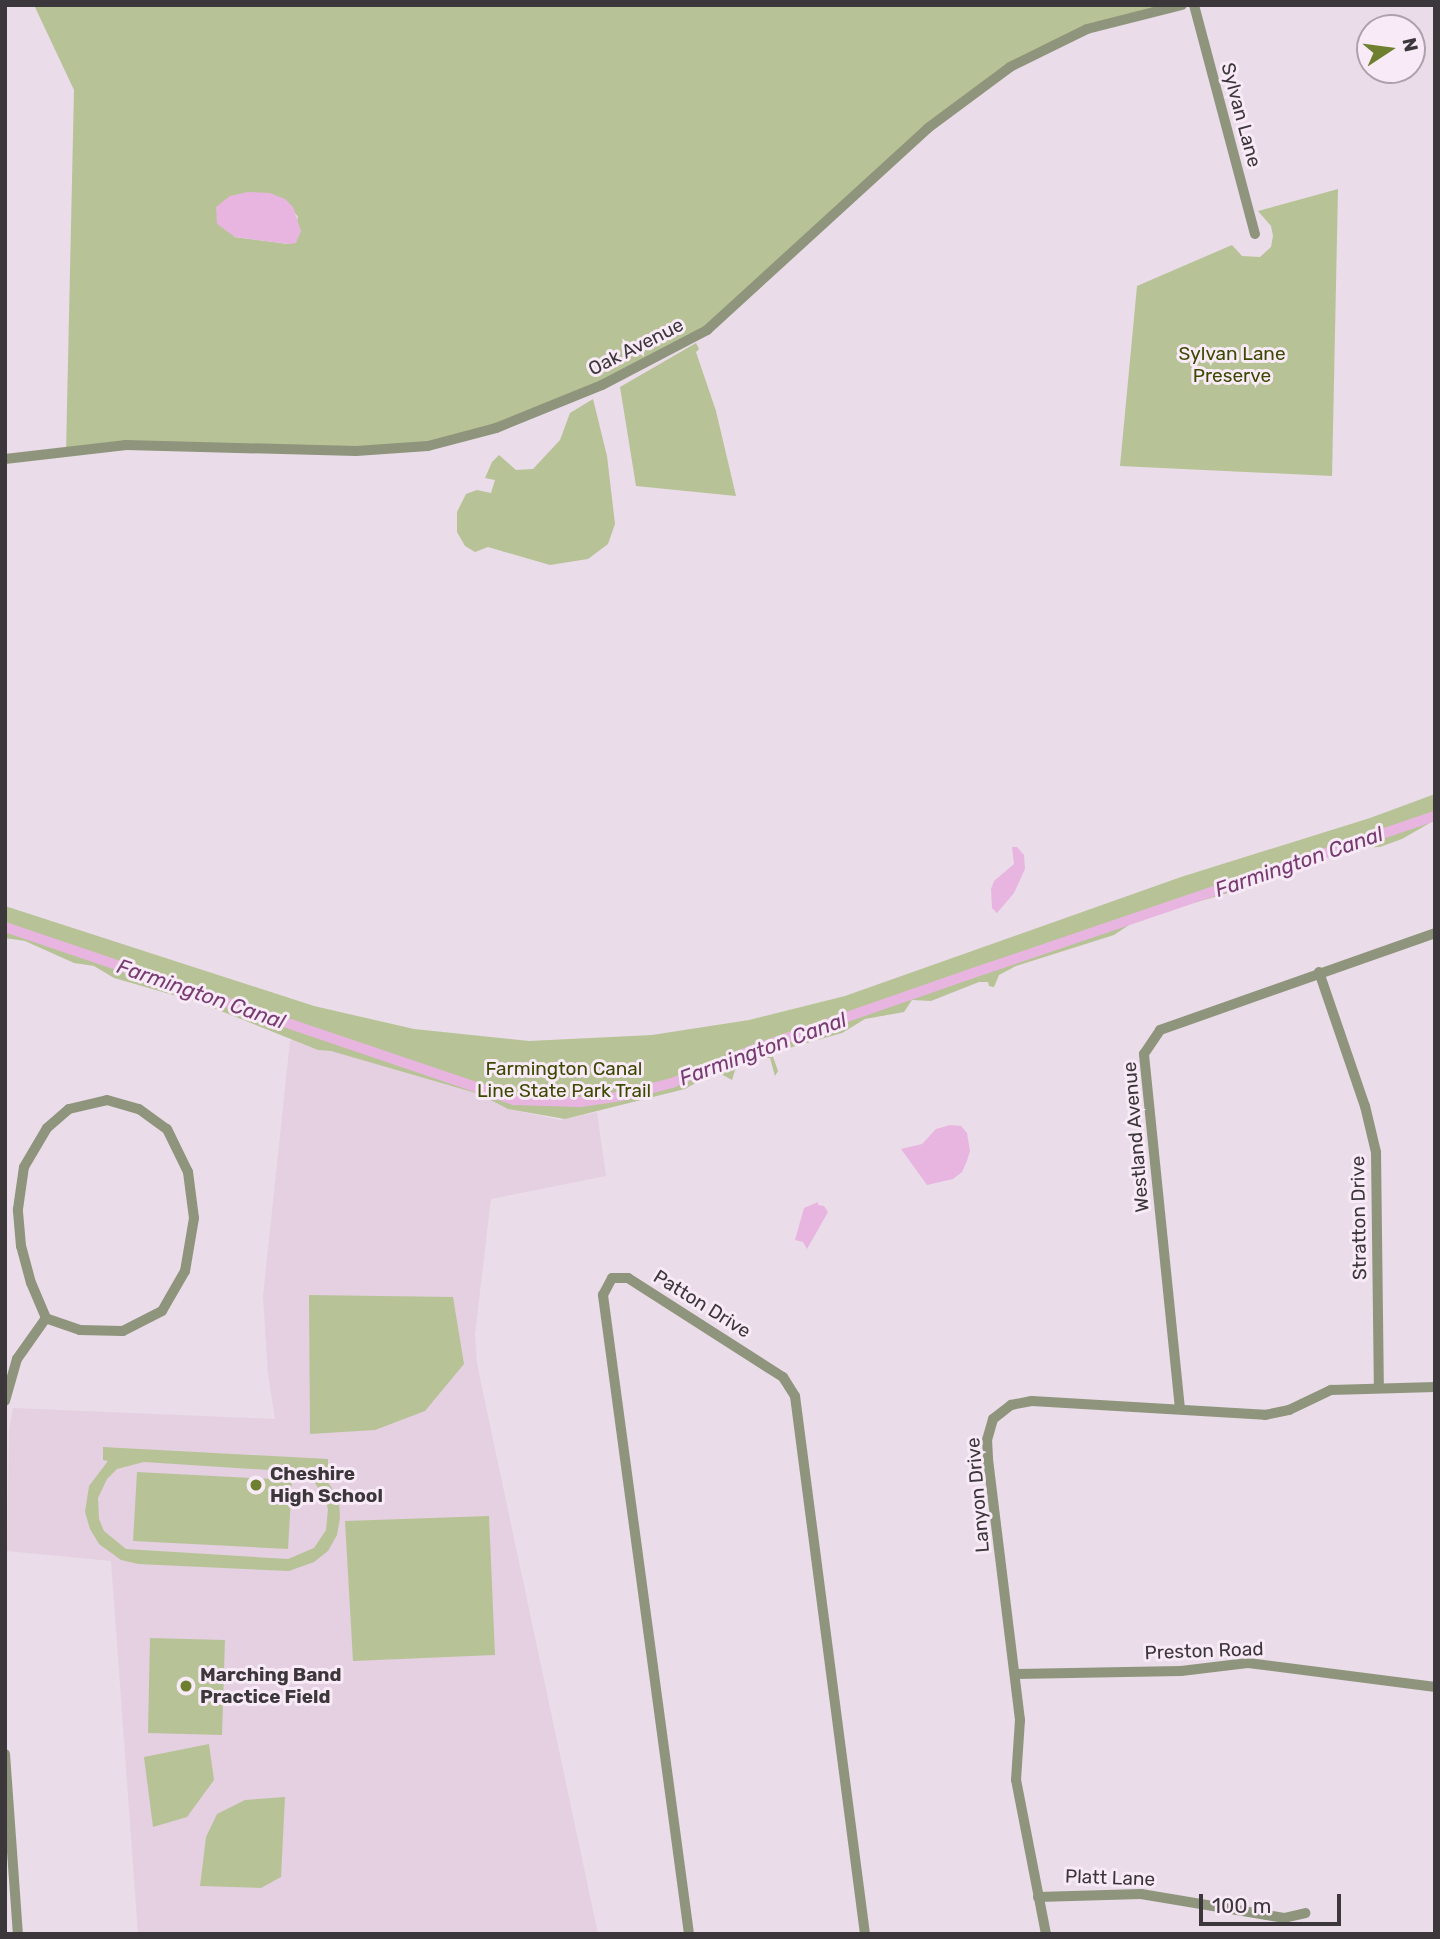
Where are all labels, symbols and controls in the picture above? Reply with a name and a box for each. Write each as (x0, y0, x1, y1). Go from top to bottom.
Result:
north arrow (1356, 14, 1426, 84)
text: N (1397, 35, 1423, 54)
street label: Sylvan Lane (1216, 60, 1266, 170)
street label: Oak Avenue (584, 313, 688, 381)
park label: Sylvan Lane Preserve (1178, 343, 1286, 387)
water label: Farmington Canal (1212, 821, 1386, 903)
water label: Farmington Canal (114, 953, 288, 1035)
water label: Farmington Canal (676, 1007, 850, 1091)
park label: Farmington Canal Line State Park Trail (477, 1058, 651, 1102)
street label: Westland Avenue (1118, 1060, 1154, 1214)
street label: Stratton Drive (1347, 1156, 1371, 1280)
street label: Patton Drive (649, 1265, 755, 1343)
street label: Lanyon Drive (962, 1437, 994, 1553)
place label: Cheshire High School (270, 1463, 383, 1507)
marker: Cheshire High School (248, 1477, 264, 1493)
street label: Preston Road (1144, 1638, 1264, 1664)
place label: Marching Band Practice Field (200, 1664, 342, 1708)
marker: Marching Band Practice Field (178, 1678, 194, 1694)
street label: Platt Lane (1065, 1865, 1155, 1891)
scale bar (1202, 1880, 1344, 1924)
text: 100 m (1212, 1893, 1271, 1918)

